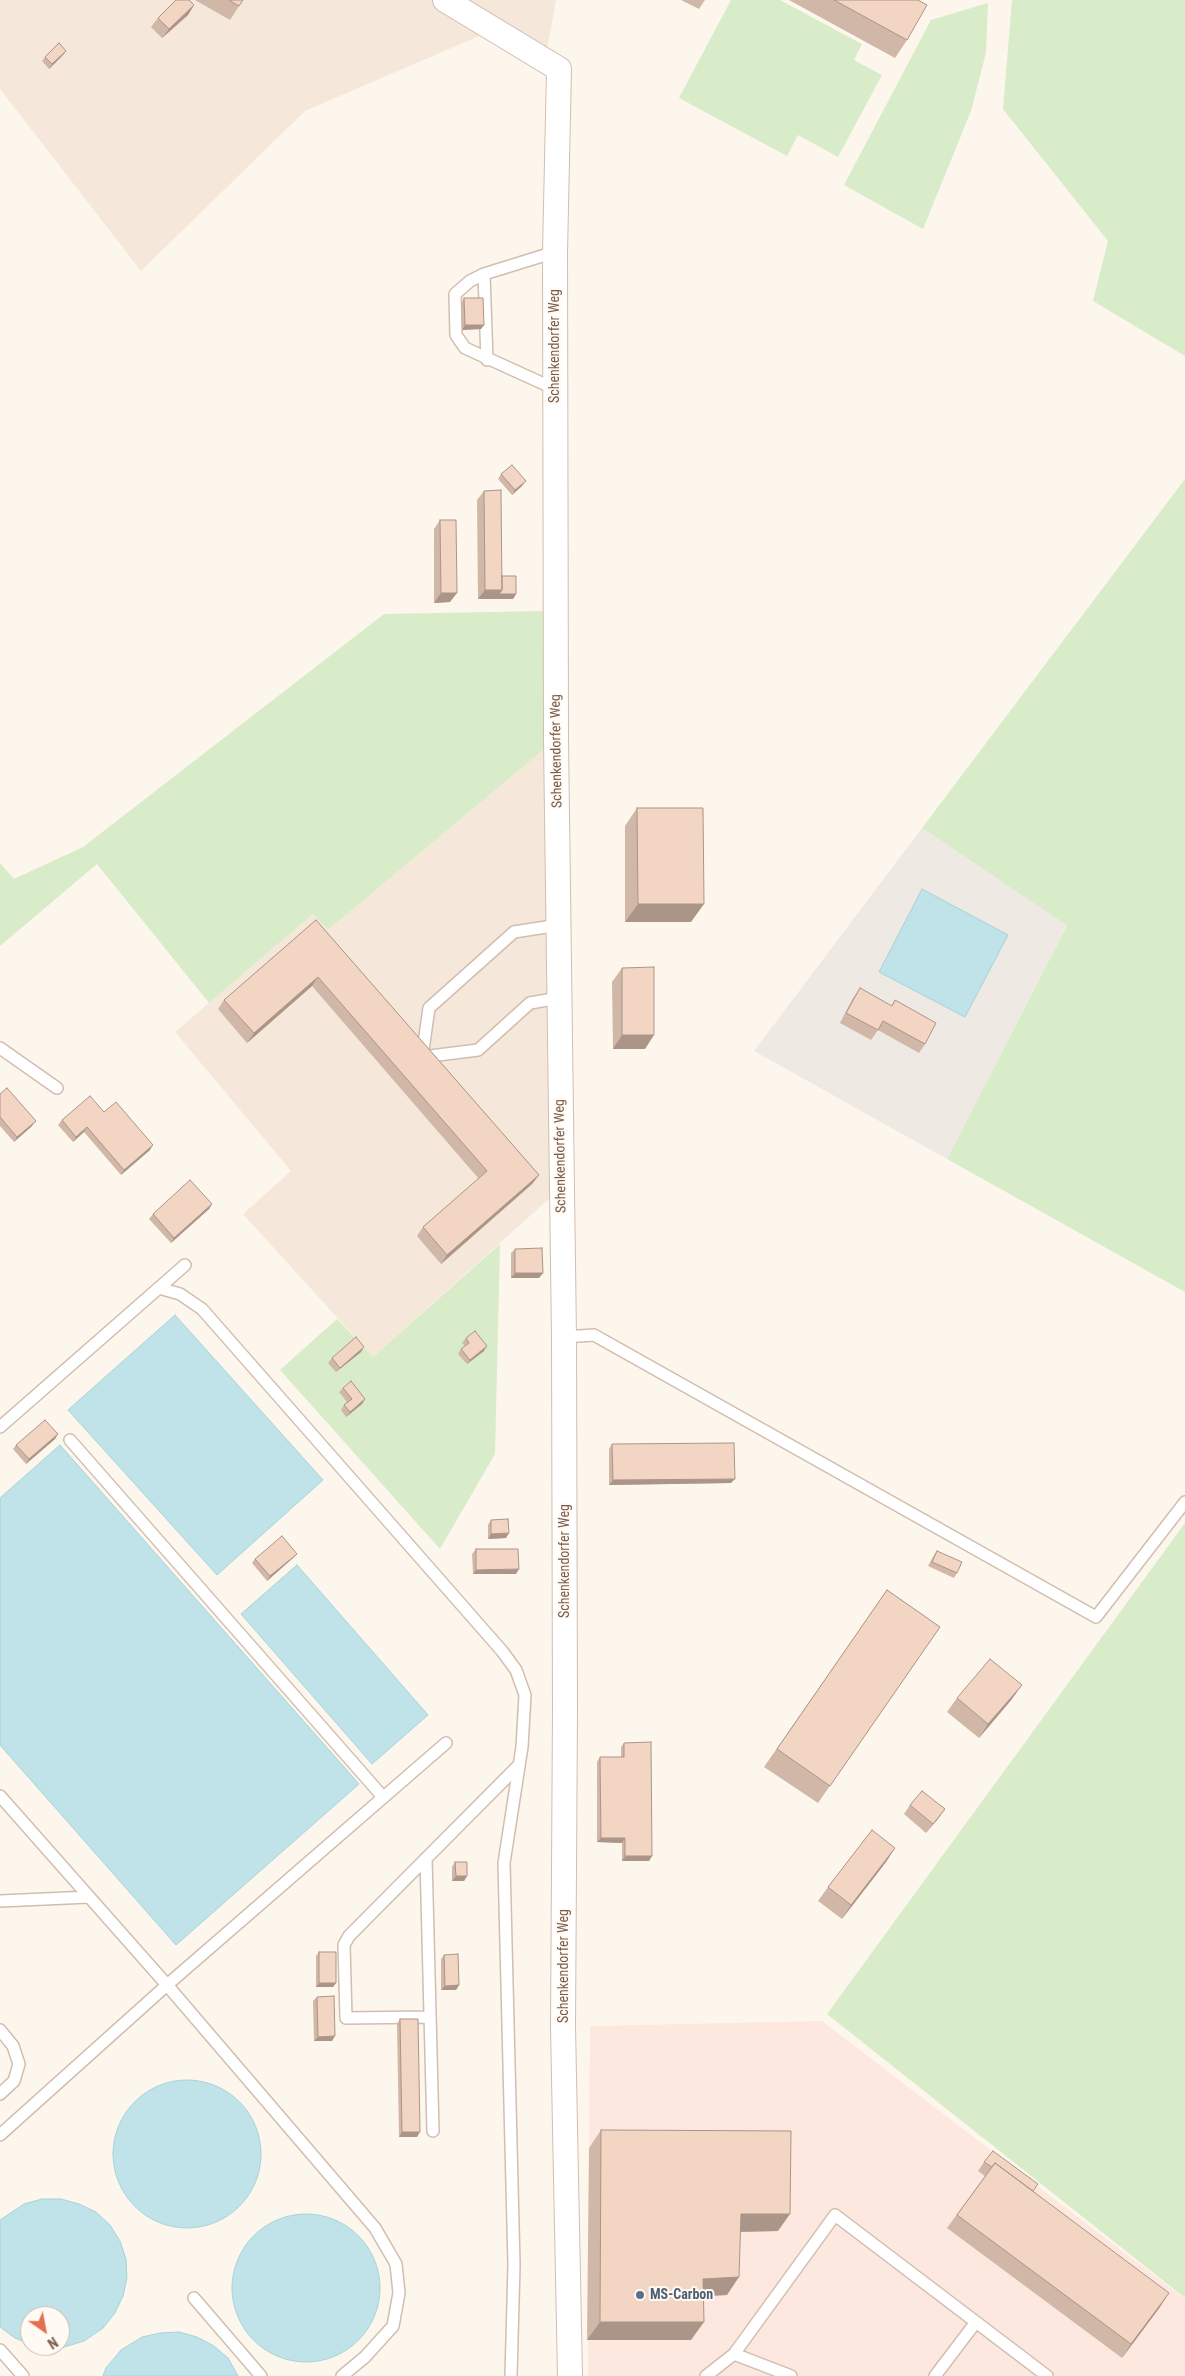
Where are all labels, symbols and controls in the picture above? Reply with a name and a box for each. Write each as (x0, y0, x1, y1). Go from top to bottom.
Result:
street label: Schenkendorfer Weg (547, 289, 563, 403)
street label: Schenkendorfer Weg (548, 694, 566, 808)
street label: Schenkendorfer Weg (552, 1099, 570, 1213)
street label: Schenkendorfer Weg (557, 1504, 573, 1618)
street label: Schenkendorfer Weg (556, 1909, 572, 2023)
place label: MS-Carbon (650, 2287, 713, 2303)
marker: MS-Carbon (634, 2289, 646, 2301)
north arrow (20, 2306, 70, 2356)
text: N (45, 2334, 61, 2352)

